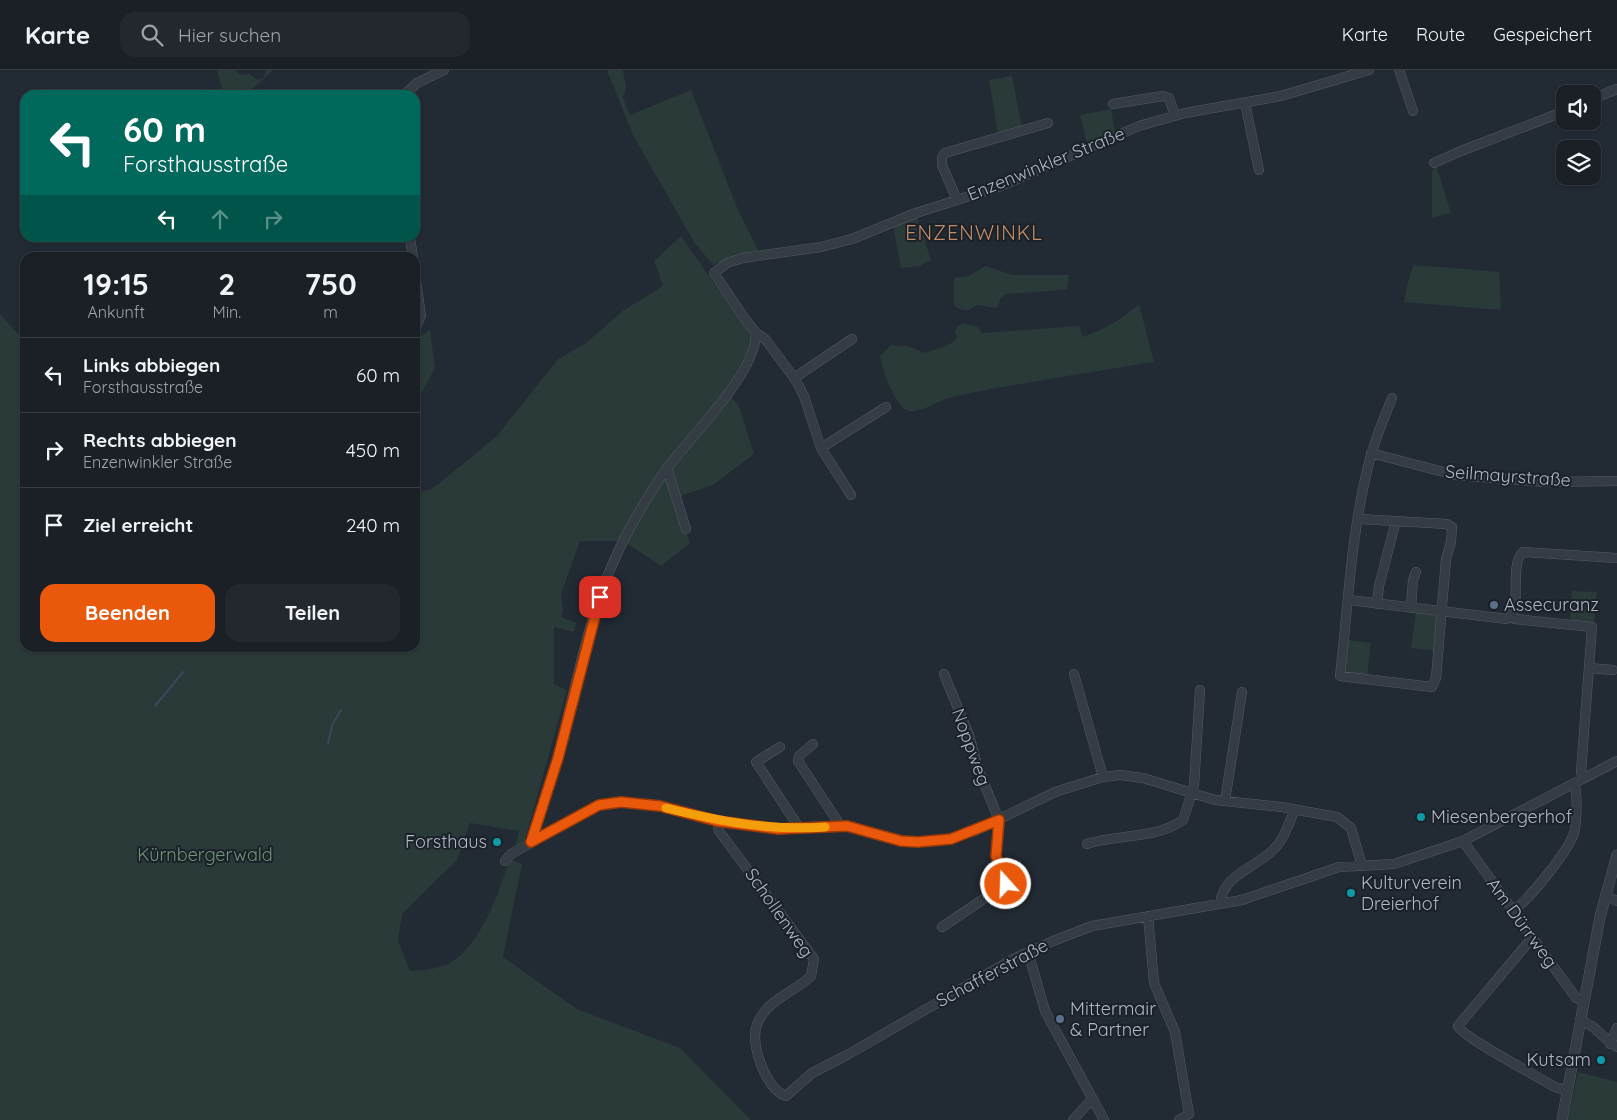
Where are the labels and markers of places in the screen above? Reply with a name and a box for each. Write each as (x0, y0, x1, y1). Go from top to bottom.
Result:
pin (579, 576, 621, 618)
place label: Assecuranz (1504, 593, 1599, 616)
marker: Assecuranz (1488, 599, 1500, 611)
place label: Miesenbergerhof (1431, 805, 1573, 828)
marker: Miesenbergerhof (1415, 811, 1427, 823)
place label: Forsthaus (405, 830, 487, 853)
marker: Forsthaus (491, 836, 503, 848)
place label: Kulturverein Dreierhof (1361, 871, 1462, 915)
marker: Kulturverein Dreierhof (1345, 887, 1357, 899)
place label: Mittermair & Partner (1070, 997, 1156, 1041)
marker: Mittermair & Partner (1054, 1013, 1066, 1025)
place label: Kutsam (1526, 1048, 1591, 1071)
marker: Kutsam (1595, 1054, 1607, 1066)

